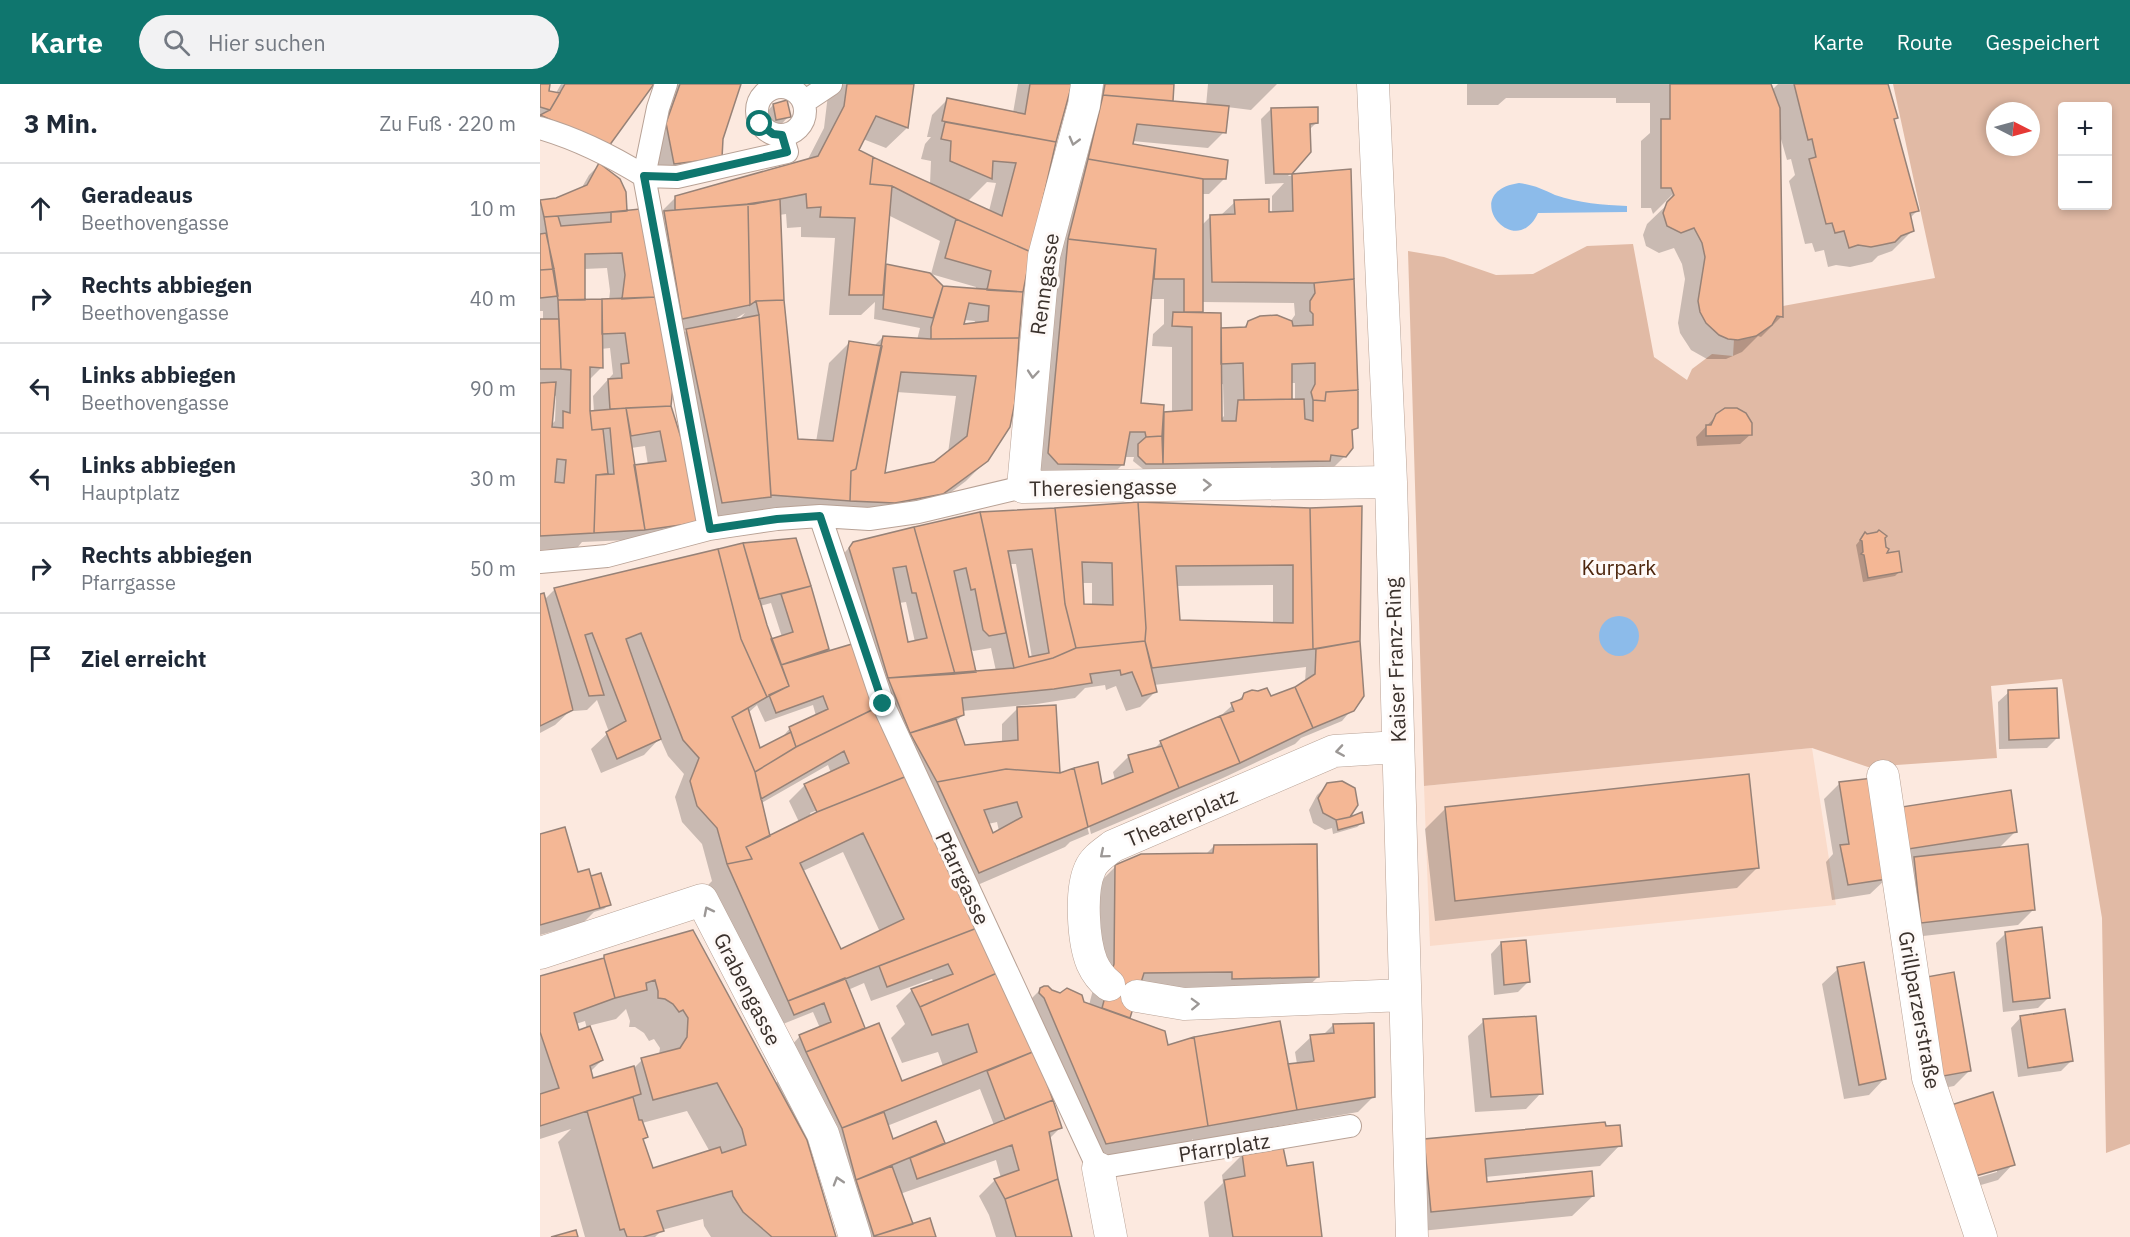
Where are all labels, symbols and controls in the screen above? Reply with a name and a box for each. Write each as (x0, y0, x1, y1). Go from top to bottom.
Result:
search box (139, 15, 559, 69)
text: Karte (30, 24, 103, 61)
icon: search (160, 26, 193, 59)
text: Hier suchen (208, 28, 326, 57)
text: Karte (1813, 28, 1864, 56)
text: Route (1897, 28, 1953, 56)
text: Gespeichert (1986, 28, 2100, 56)
north arrow (1986, 102, 2040, 156)
map controls (2058, 102, 2112, 210)
button: + (2058, 102, 2112, 156)
text: 3 Min. (24, 106, 98, 140)
text: Zu Fuß · 220 m (379, 110, 516, 137)
route start (746, 110, 772, 136)
one-way arrow (1069, 136, 1082, 146)
button: − (2058, 156, 2112, 210)
text: Geradeaus (81, 180, 193, 209)
icon: ahead (24, 192, 57, 225)
text: 10 m (470, 195, 516, 222)
text: Beethovengasse (81, 209, 229, 236)
street label: Renngasse (1023, 231, 1065, 337)
text: Rechts abbiegen (81, 270, 252, 299)
icon: right (24, 282, 57, 315)
text: 40 m (470, 285, 516, 312)
text: Beethovengasse (81, 299, 229, 326)
text: Links abbiegen (81, 360, 236, 389)
one-way arrow (1027, 369, 1040, 378)
icon: left (24, 372, 57, 405)
text: 90 m (470, 375, 516, 402)
text: Beethovengasse (81, 389, 229, 416)
text: Links abbiegen (81, 450, 236, 479)
icon: left (24, 462, 57, 495)
text: 30 m (470, 465, 516, 492)
street label: Theresiengasse (1029, 472, 1177, 502)
one-way arrow (1203, 478, 1212, 491)
text: Hauptplatz (81, 479, 180, 506)
text: Rechts abbiegen (81, 540, 252, 569)
icon: right (24, 552, 57, 585)
park label: Kurpark (1582, 553, 1656, 581)
text: 50 m (470, 555, 516, 582)
text: Pfarrgasse (81, 569, 176, 596)
street label: Kaiser Franz-Ring (1378, 577, 1412, 743)
icon: arrive (24, 642, 57, 675)
text: Ziel erreicht (81, 644, 206, 673)
route end (869, 690, 895, 716)
one-way arrow (1335, 745, 1344, 757)
street label: Theaterplatz (1121, 781, 1242, 853)
street label: Pfarrgasse (929, 827, 997, 929)
one-way arrow (1100, 846, 1111, 857)
one-way arrow (704, 907, 715, 918)
street label: Grabengasse (708, 928, 788, 1050)
street label: Grillparzerstraße (1892, 929, 1948, 1091)
one-way arrow (1190, 998, 1199, 1010)
street label: Pfarrplatz (1176, 1126, 1272, 1168)
one-way arrow (833, 1176, 845, 1187)

